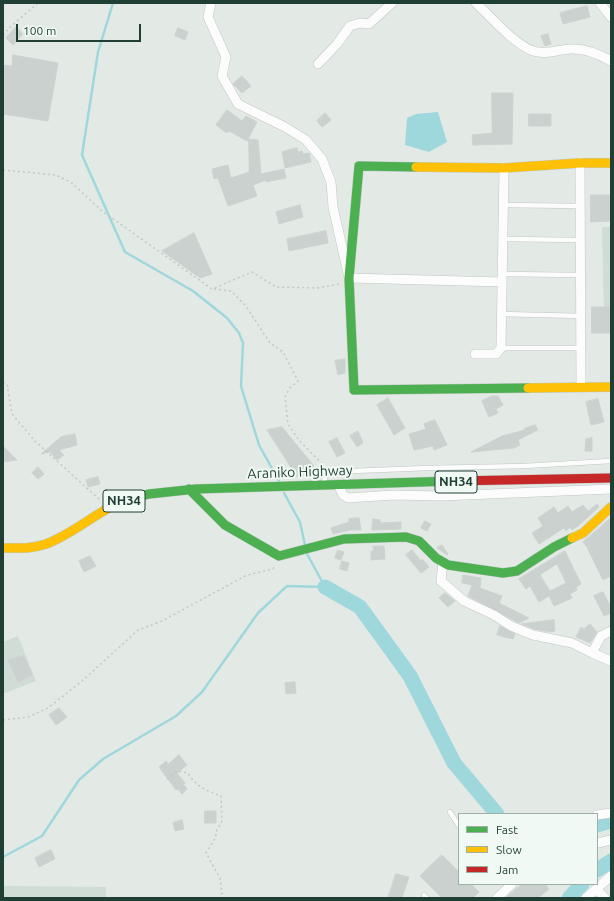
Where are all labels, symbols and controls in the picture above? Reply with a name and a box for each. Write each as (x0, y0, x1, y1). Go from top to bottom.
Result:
scale bar (18, 16, 143, 42)
text: 100 m (23, 24, 56, 37)
street label: Araniko Highway (247, 462, 353, 482)
road number: NH34 (435, 471, 477, 493)
road number: NH34 (103, 490, 145, 512)
legend (458, 813, 598, 885)
text: Fast (496, 823, 518, 836)
text: Slow (496, 843, 522, 856)
text: Jam (496, 863, 518, 876)

